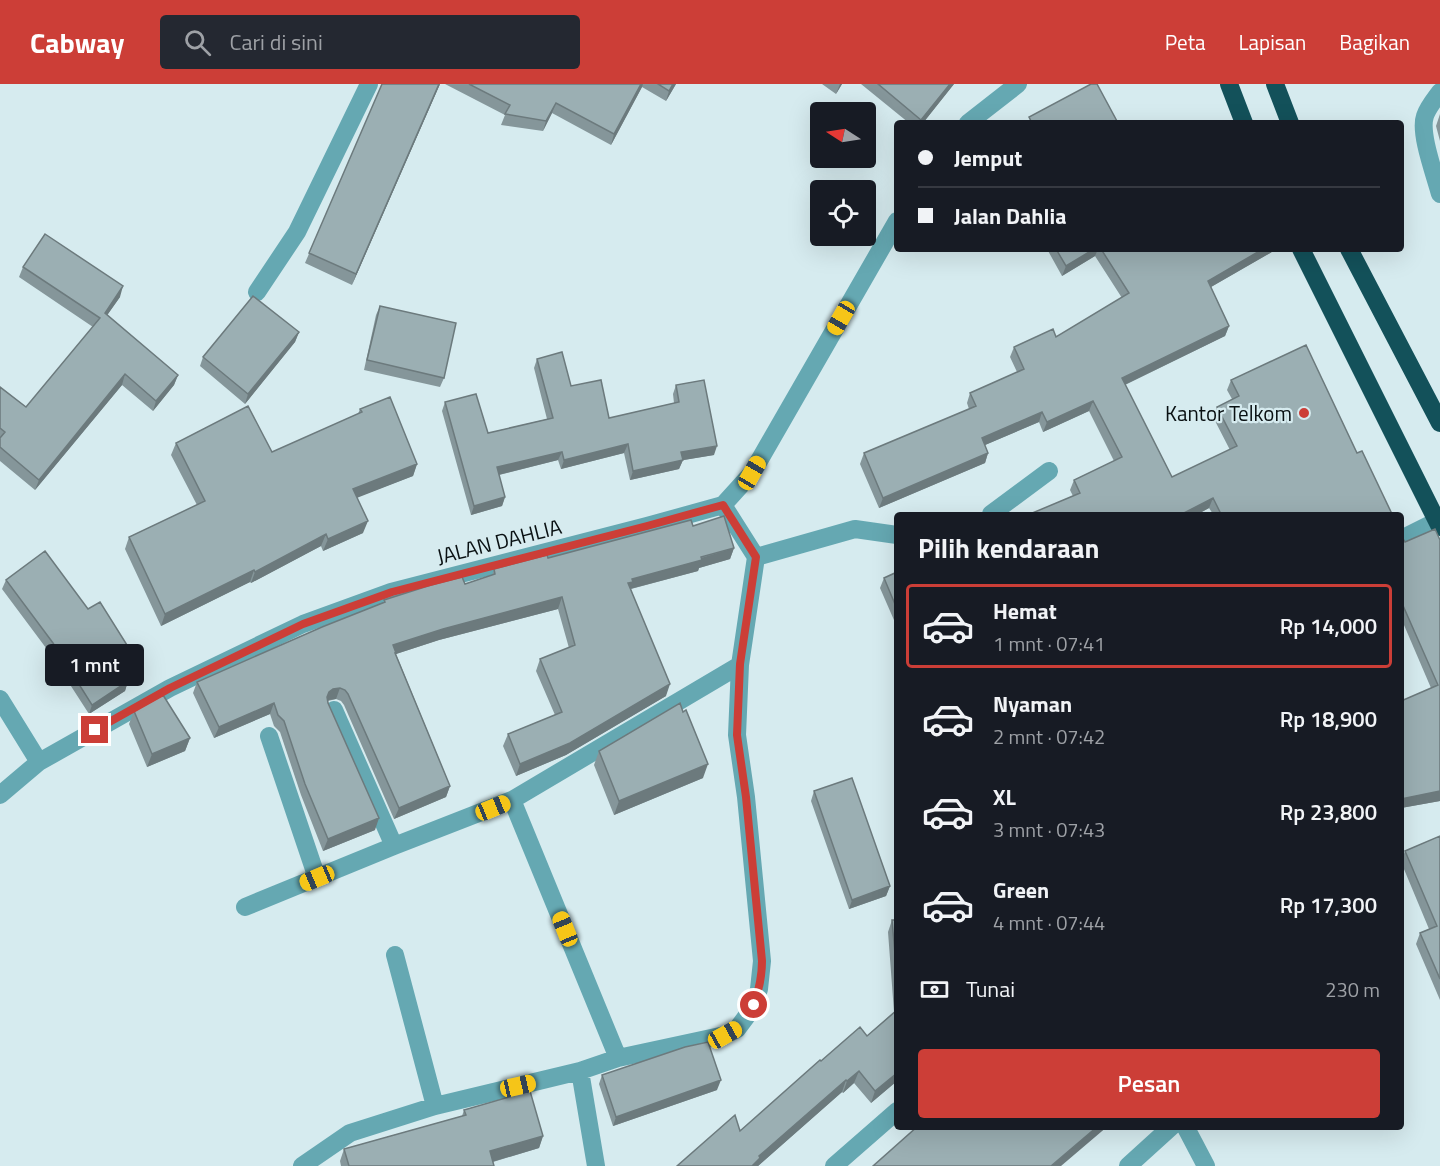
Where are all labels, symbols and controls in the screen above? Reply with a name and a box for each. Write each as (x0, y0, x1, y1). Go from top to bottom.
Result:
search box (160, 15, 580, 69)
text: Cabway (30, 21, 124, 64)
text: Cari di sini (229, 25, 323, 59)
icon: search (181, 26, 214, 59)
text: Peta (1165, 26, 1206, 58)
text: Lapisan (1239, 26, 1306, 58)
text: Bagikan (1339, 26, 1410, 58)
north arrow (810, 102, 876, 168)
map controls (810, 102, 876, 246)
text: Jemput (954, 141, 1022, 175)
button: locate (810, 180, 876, 246)
text: Jalan Dahlia (954, 199, 1066, 233)
car (824, 298, 858, 338)
place label: Kantor Telkom (1165, 397, 1292, 429)
marker: Kantor Telkom (1297, 406, 1311, 420)
car (735, 453, 769, 493)
street label: JALAN DAHLIA (433, 510, 565, 572)
text: Pilih kendaraan (918, 527, 1100, 568)
text: Hemat (993, 594, 1057, 628)
icon: car (921, 599, 975, 653)
text: Rp 14,000 (1280, 609, 1377, 643)
text: 1 mnt · 07:41 (993, 628, 1105, 659)
callout: 1 mnt (46, 643, 144, 685)
text: 1 mnt (69, 649, 120, 680)
text: Nyaman (993, 687, 1072, 721)
icon: car (921, 692, 975, 746)
text: Rp 18,900 (1280, 702, 1377, 736)
route end (81, 716, 108, 743)
text: 2 mnt · 07:42 (993, 721, 1105, 752)
text: XL (993, 780, 1016, 814)
icon: car (921, 785, 975, 839)
car (473, 793, 513, 823)
text: Rp 23,800 (1280, 795, 1377, 829)
text: 3 mnt · 07:43 (993, 814, 1105, 845)
car (297, 863, 337, 893)
text: Green (993, 873, 1049, 907)
icon: car (921, 878, 975, 932)
text: Rp 17,300 (1280, 888, 1377, 922)
text: 4 mnt · 07:44 (993, 907, 1105, 938)
car (550, 909, 580, 949)
text: Tunai (966, 972, 1015, 1006)
icon: cash (918, 973, 951, 1006)
text: 230 m (1325, 974, 1380, 1005)
route start (740, 991, 767, 1018)
car (705, 1018, 745, 1052)
button: Pesan (918, 1049, 1380, 1118)
car (498, 1073, 538, 1099)

